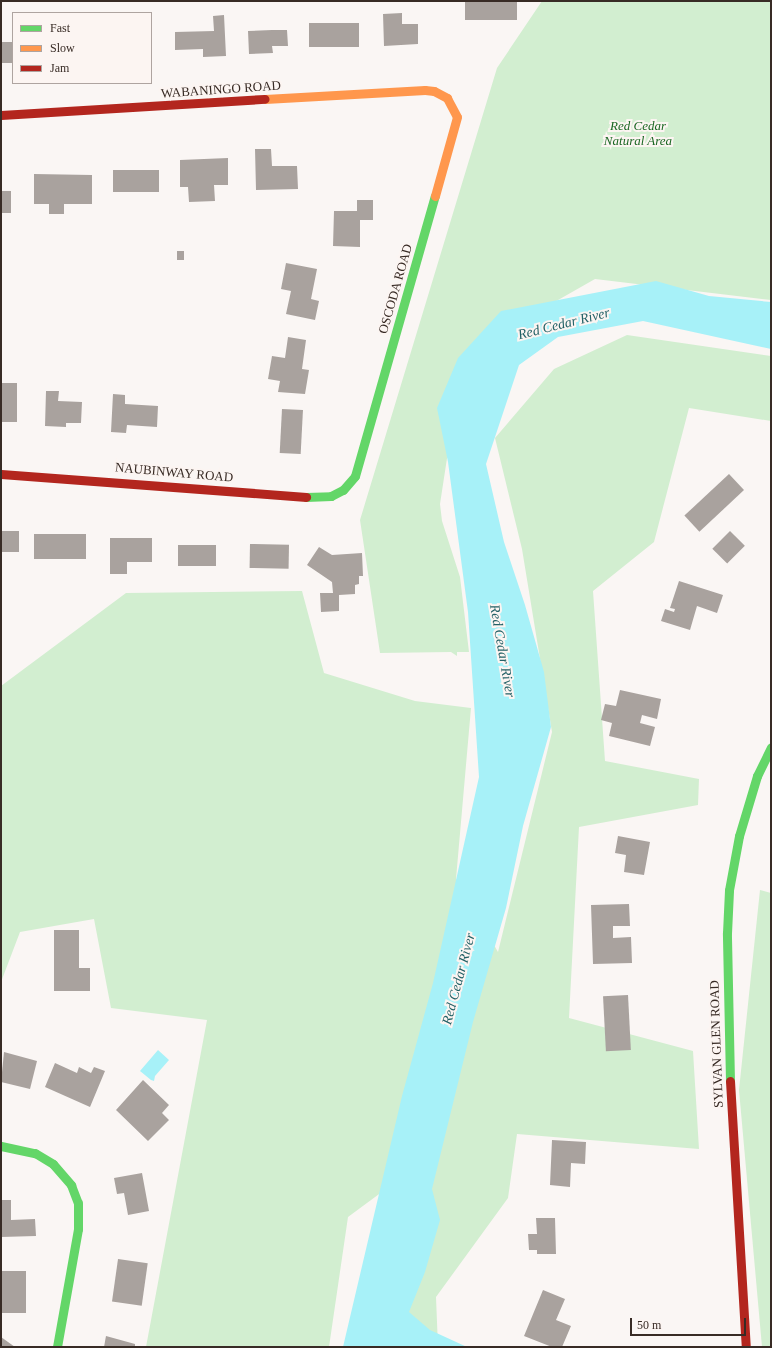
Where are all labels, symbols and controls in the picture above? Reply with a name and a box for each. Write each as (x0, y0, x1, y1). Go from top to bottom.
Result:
legend (12, 12, 152, 84)
text: Fast (50, 21, 70, 35)
text: Slow (50, 41, 75, 55)
text: Jam (50, 61, 69, 75)
street label: WABANINGO ROAD (160, 78, 282, 102)
park label: Red Cedar Natural Area (604, 119, 672, 150)
street label: OSCODA ROAD (376, 242, 416, 336)
water label: Red Cedar River (516, 304, 612, 344)
street label: NAUBINWAY ROAD (114, 460, 234, 486)
water label: Red Cedar River (486, 603, 518, 699)
water label: Red Cedar River (439, 931, 479, 1027)
street label: SYLVAN GLEN ROAD (707, 980, 727, 1108)
scale bar (632, 1310, 748, 1336)
text: 50 m (637, 1318, 661, 1332)

